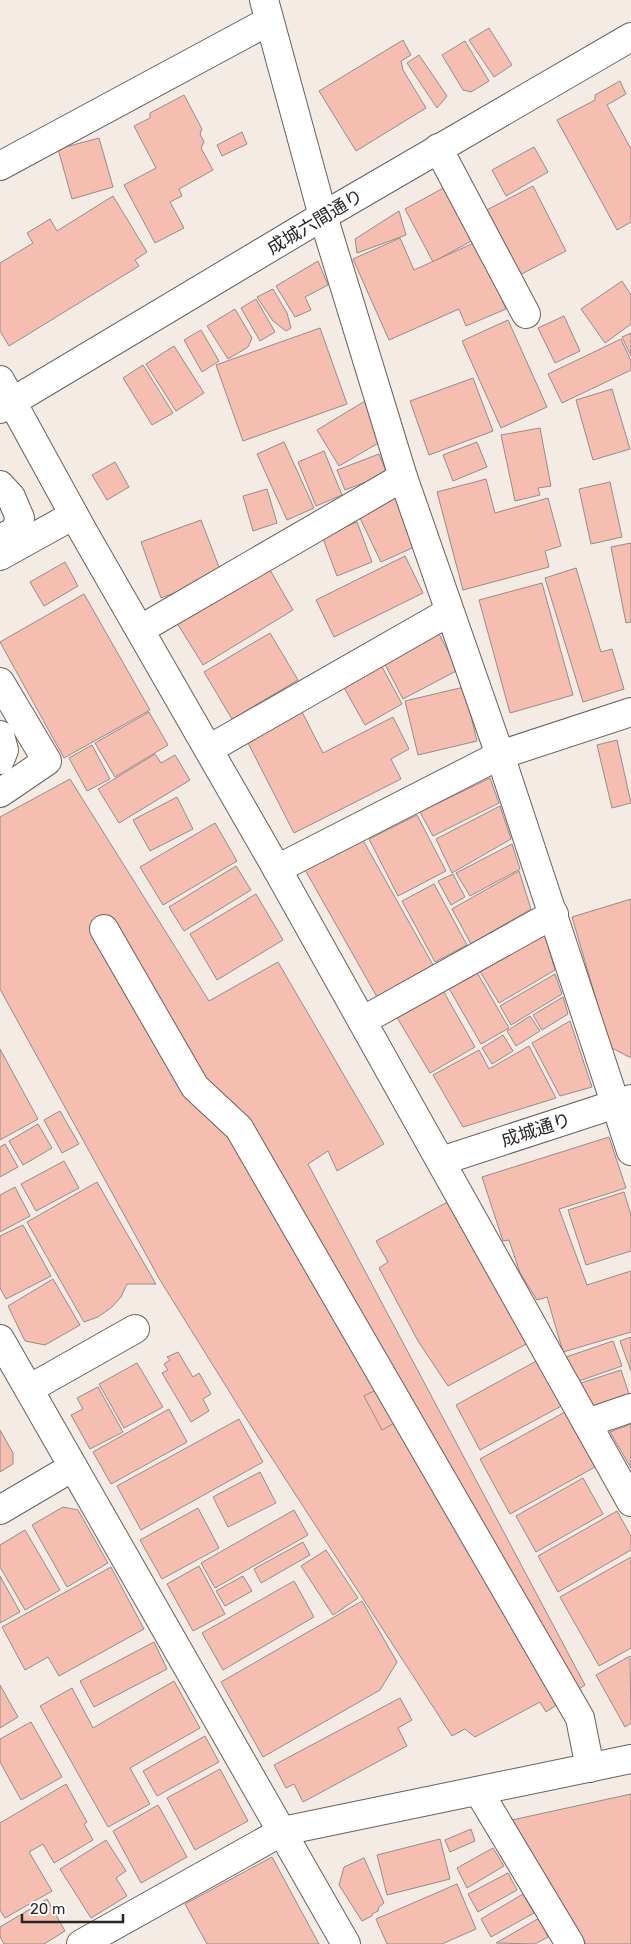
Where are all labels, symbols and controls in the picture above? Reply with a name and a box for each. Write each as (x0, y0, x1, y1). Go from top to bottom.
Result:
street label: 成城六間通り (263, 185, 367, 259)
street label: 成城通り (498, 1108, 574, 1152)
scale bar (22, 1892, 124, 1924)
text: 20 m (30, 1900, 65, 1918)

